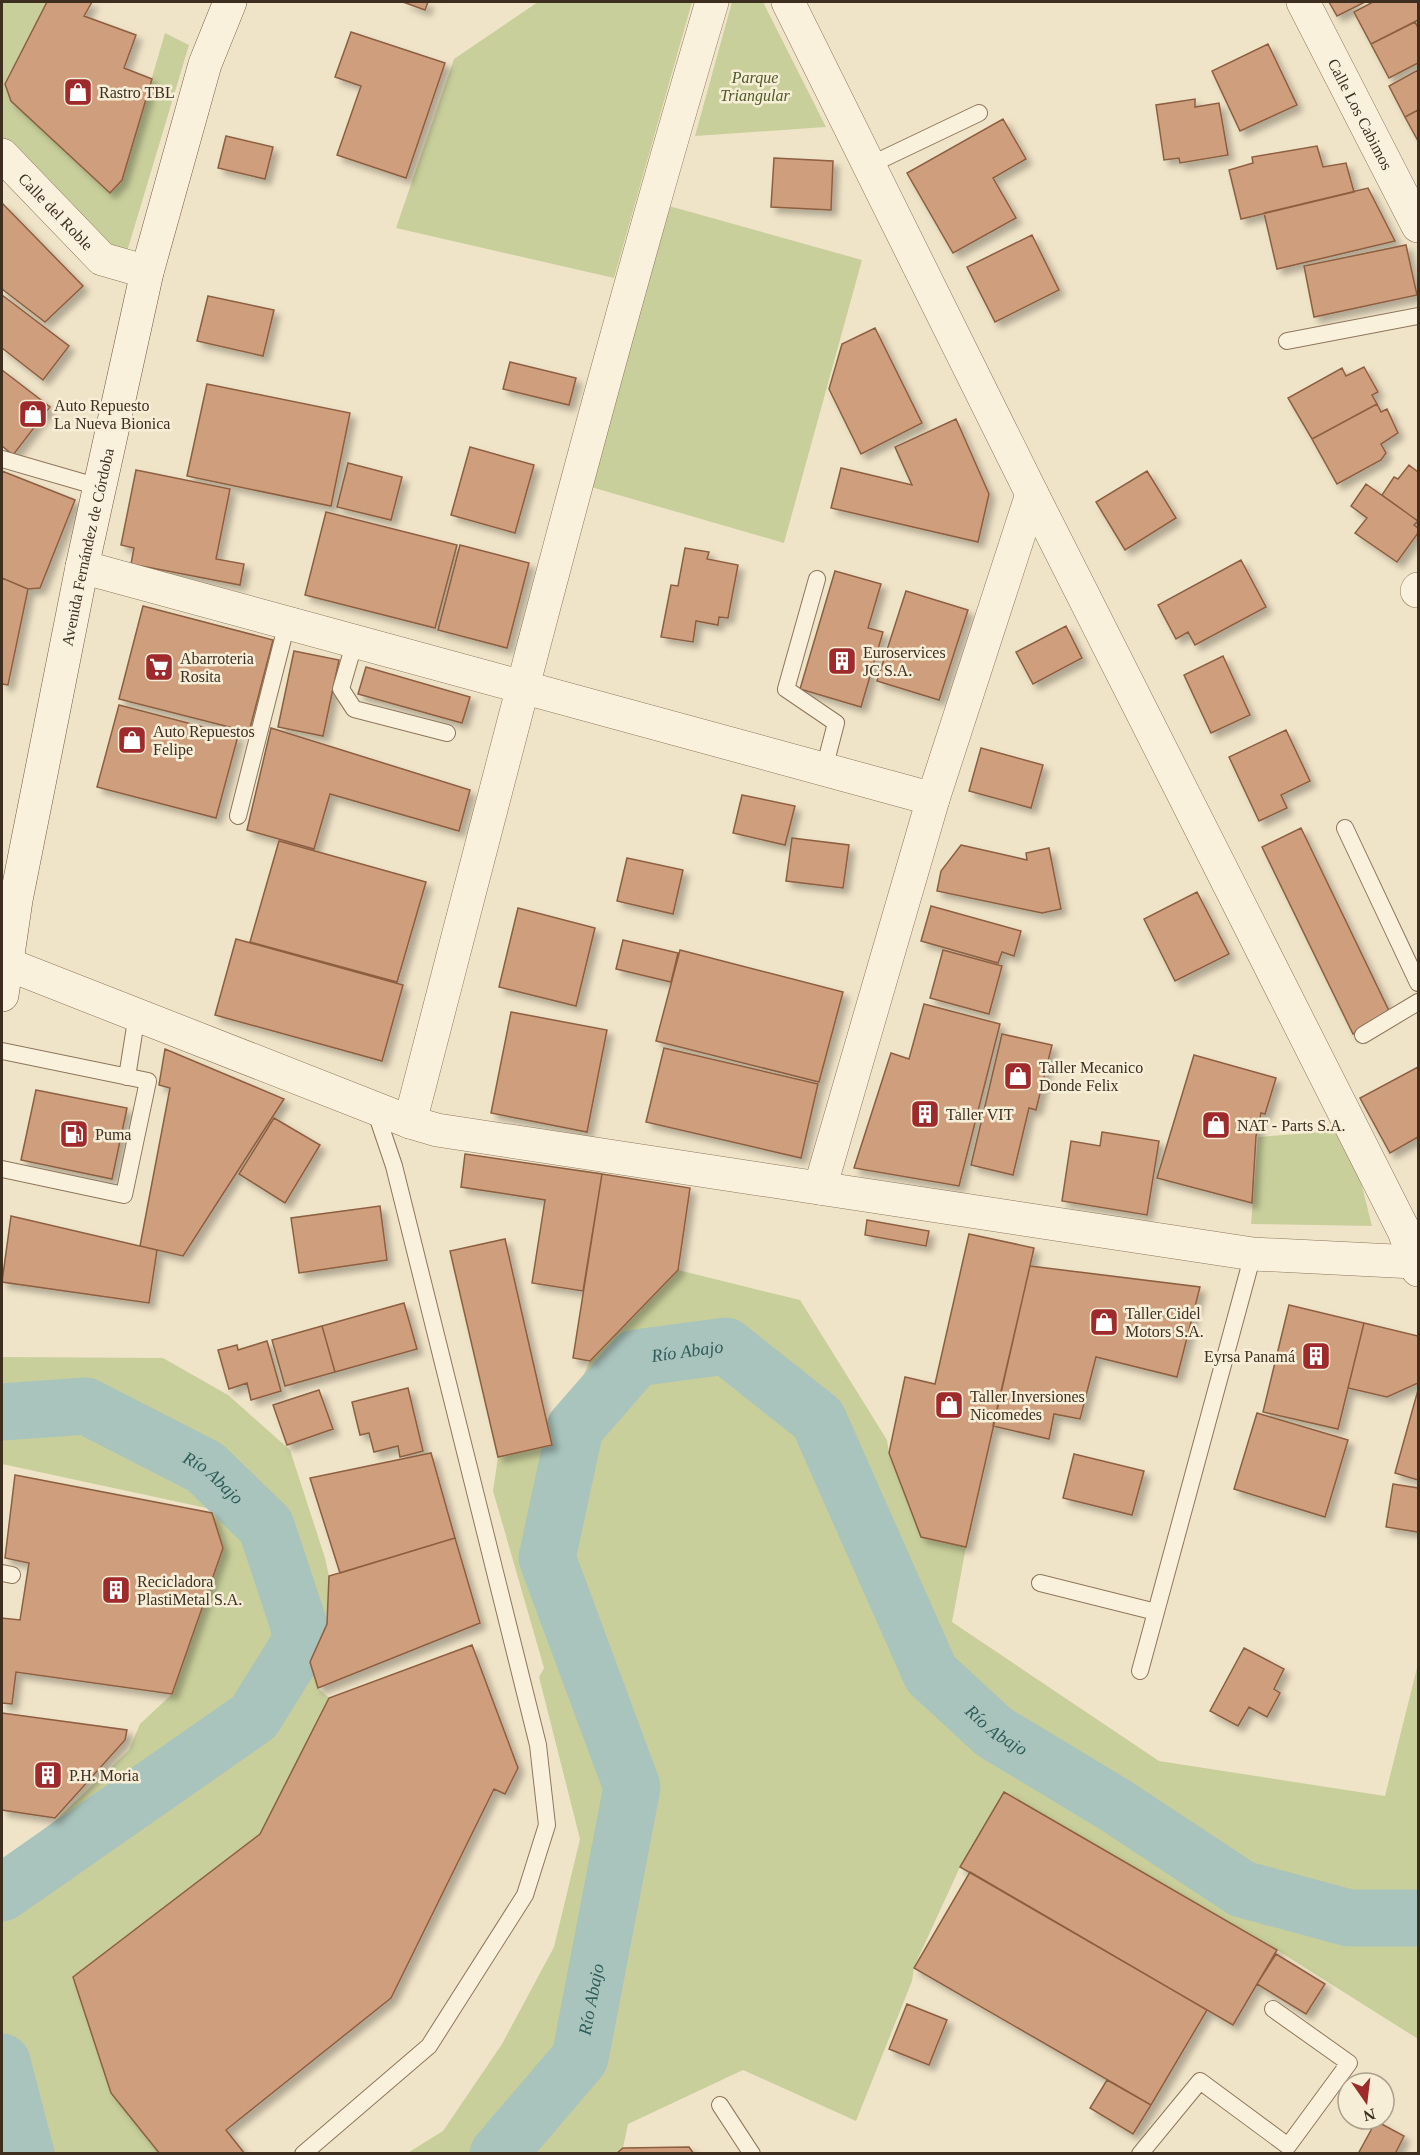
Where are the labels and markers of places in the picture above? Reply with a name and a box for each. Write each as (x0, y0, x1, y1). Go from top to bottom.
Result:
shop icon: Rastro TBL (62, 76, 94, 108)
place label: Rastro TBL (99, 84, 175, 101)
place label: Auto Repuesto La Nueva Bionica (54, 397, 170, 432)
shop icon: Auto Repuesto La Nueva Bionica (17, 398, 49, 430)
place label: Euroservices JC S.A. (863, 644, 946, 679)
building icon: Euroservices JC S.A. (826, 645, 858, 677)
place label: Abarroteria Rosita (180, 650, 254, 685)
supermarket icon: Abarroteria Rosita (143, 651, 175, 683)
place label: Auto Repuestos Felipe (153, 723, 255, 759)
shop icon: Auto Repuestos Felipe (116, 724, 148, 756)
place label: Taller Mecanico Donde Felix (1039, 1059, 1143, 1094)
shop icon: Taller Mecanico Donde Felix (1002, 1060, 1034, 1092)
building icon: Taller VIT (909, 1098, 941, 1130)
place label: Taller VIT (946, 1106, 1014, 1123)
shop icon: NAT - Parts S.A. (1200, 1109, 1232, 1141)
place label: NAT - Parts S.A. (1237, 1117, 1346, 1134)
fuel station icon: Puma (58, 1118, 90, 1150)
place label: Puma (95, 1126, 131, 1143)
place label: Taller Cidel Motors S.A. (1125, 1305, 1204, 1340)
shop icon: Taller Cidel Motors S.A. (1088, 1306, 1120, 1338)
building icon: Eyrsa Panamá (1300, 1340, 1332, 1372)
place label: Eyrsa Panamá (1204, 1348, 1295, 1366)
place label: Taller Inversiones Nicomedes (970, 1388, 1085, 1423)
shop icon: Taller Inversiones Nicomedes (933, 1389, 965, 1421)
place label: Recicladora PlastiMetal S.A. (137, 1573, 242, 1608)
building icon: Recicladora PlastiMetal S.A. (100, 1574, 132, 1606)
building icon: P.H. Moria (32, 1759, 64, 1791)
place label: P.H. Moria (69, 1767, 139, 1784)

